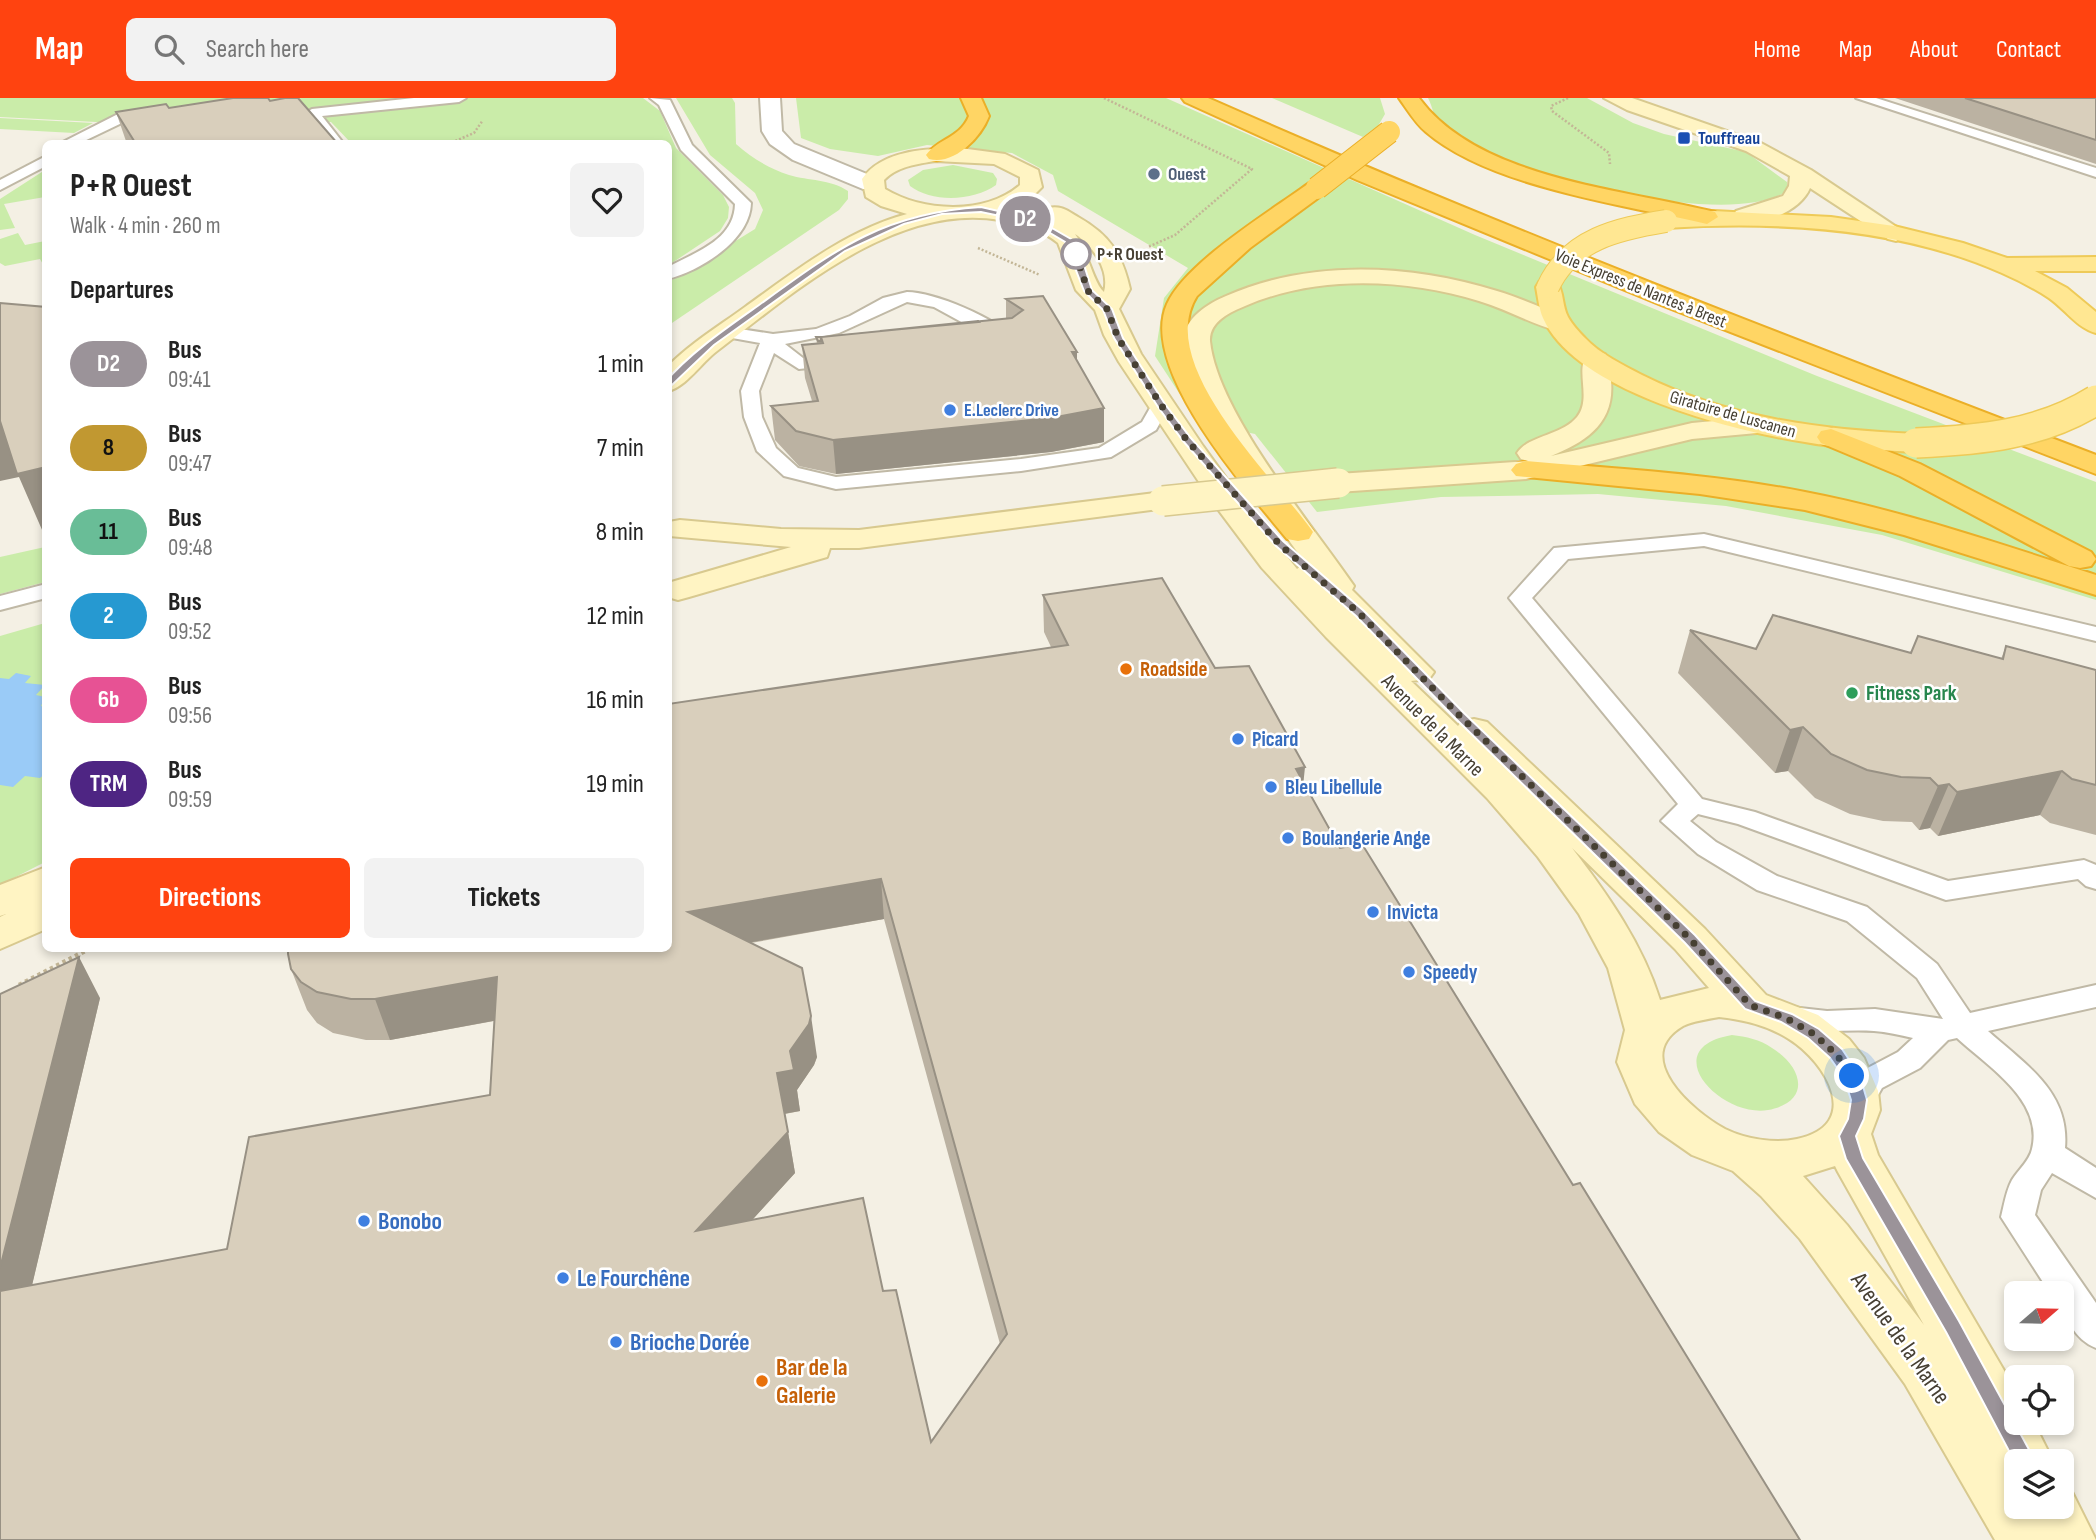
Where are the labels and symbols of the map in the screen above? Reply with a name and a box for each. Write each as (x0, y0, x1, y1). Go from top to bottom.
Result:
place label: Touffreau (1698, 128, 1760, 149)
marker: Touffreau (1676, 130, 1692, 146)
place label: Ouest (1168, 164, 1206, 185)
marker: Ouest (1146, 166, 1162, 182)
line badge: D2 (993, 196, 1056, 242)
marker: P+R Ouest (1061, 239, 1091, 269)
place label: P+R Ouest (1097, 244, 1163, 265)
street label: Voie Express de Nantes à Brest (1552, 244, 1730, 333)
street label: Giratoire de Luscanen (1667, 386, 1798, 443)
place label: E.Leclerc Drive (964, 400, 1059, 421)
marker: E.Leclerc Drive (942, 402, 958, 418)
place label: Roadside (1140, 657, 1207, 682)
marker: Roadside (1118, 661, 1134, 677)
street label: Avenue de la Marne (1376, 668, 1489, 782)
place label: Fitness Park (1866, 681, 1957, 706)
marker: Fitness Park (1844, 685, 1860, 701)
place label: Picard (1252, 727, 1298, 752)
marker: Picard (1230, 731, 1246, 747)
place label: Bleu Libellule (1285, 775, 1382, 800)
marker: Bleu Libellule (1263, 779, 1279, 795)
place label: Boulangerie Ange (1302, 826, 1431, 851)
marker: Boulangerie Ange (1280, 830, 1296, 846)
place label: Invicta (1387, 900, 1438, 925)
marker: Invicta (1365, 904, 1381, 920)
place label: Speedy (1423, 960, 1478, 985)
marker: Speedy (1401, 964, 1417, 980)
your location (1834, 1058, 1869, 1093)
place label: Bonobo (378, 1207, 442, 1236)
marker: Bonobo (356, 1213, 372, 1229)
place label: Le Fourchêne (577, 1264, 690, 1293)
street label: Avenue de la Marne (1844, 1266, 1957, 1410)
marker: Le Fourchêne (555, 1270, 571, 1286)
north arrow (2004, 1281, 2074, 1351)
place label: Brioche Dorée (630, 1328, 750, 1357)
marker: Brioche Dorée (608, 1334, 624, 1350)
place label: Bar de la Galerie (776, 1353, 848, 1410)
marker: Bar de la Galerie (754, 1373, 770, 1389)

